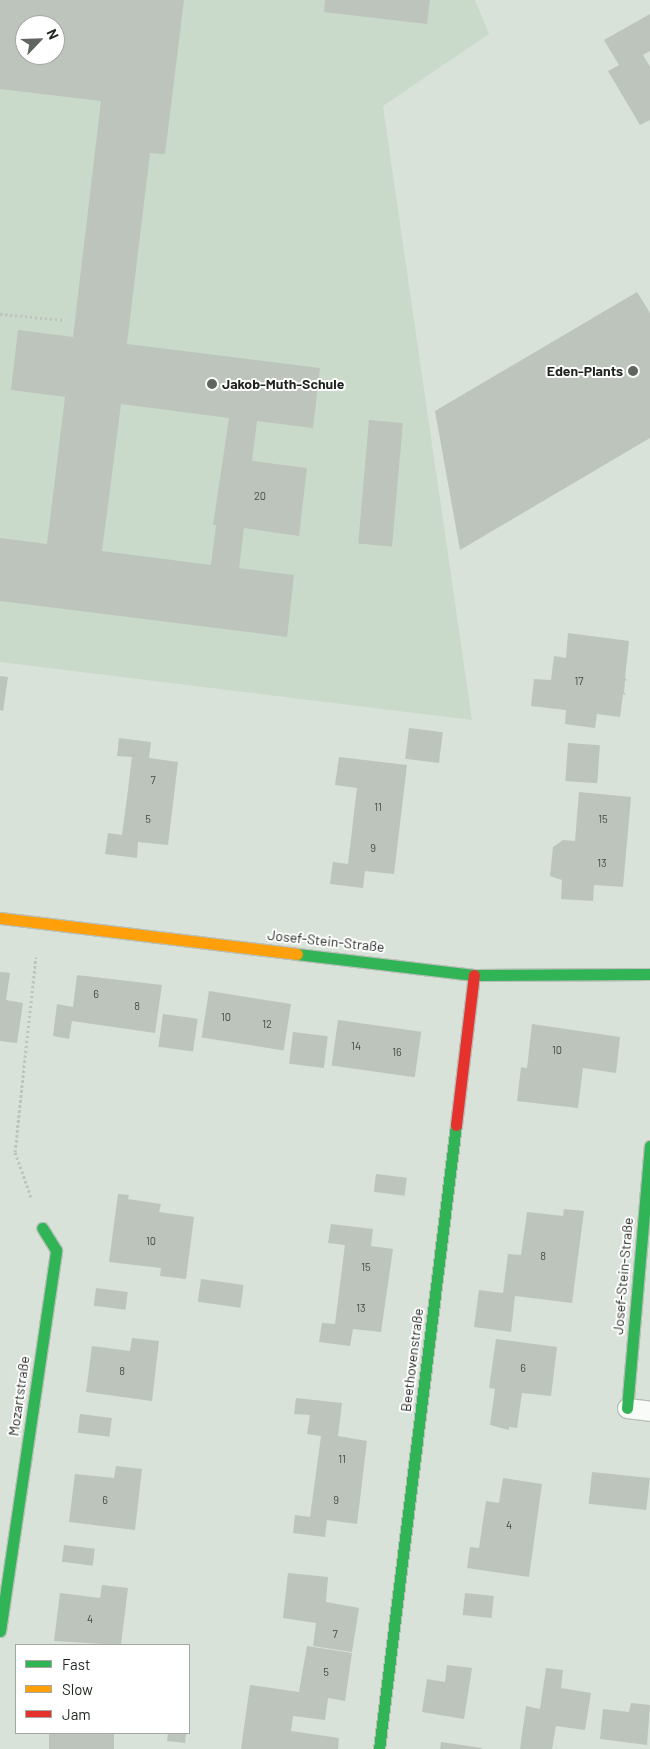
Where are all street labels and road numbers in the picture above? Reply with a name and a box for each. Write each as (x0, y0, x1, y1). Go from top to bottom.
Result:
street label: Josef-Stein-Straße (267, 927, 385, 955)
street label: Josef-Stein-Straße (610, 1217, 636, 1335)
street label: Beethovenstraße (397, 1307, 427, 1413)
street label: Mozartstraße (5, 1355, 33, 1437)

